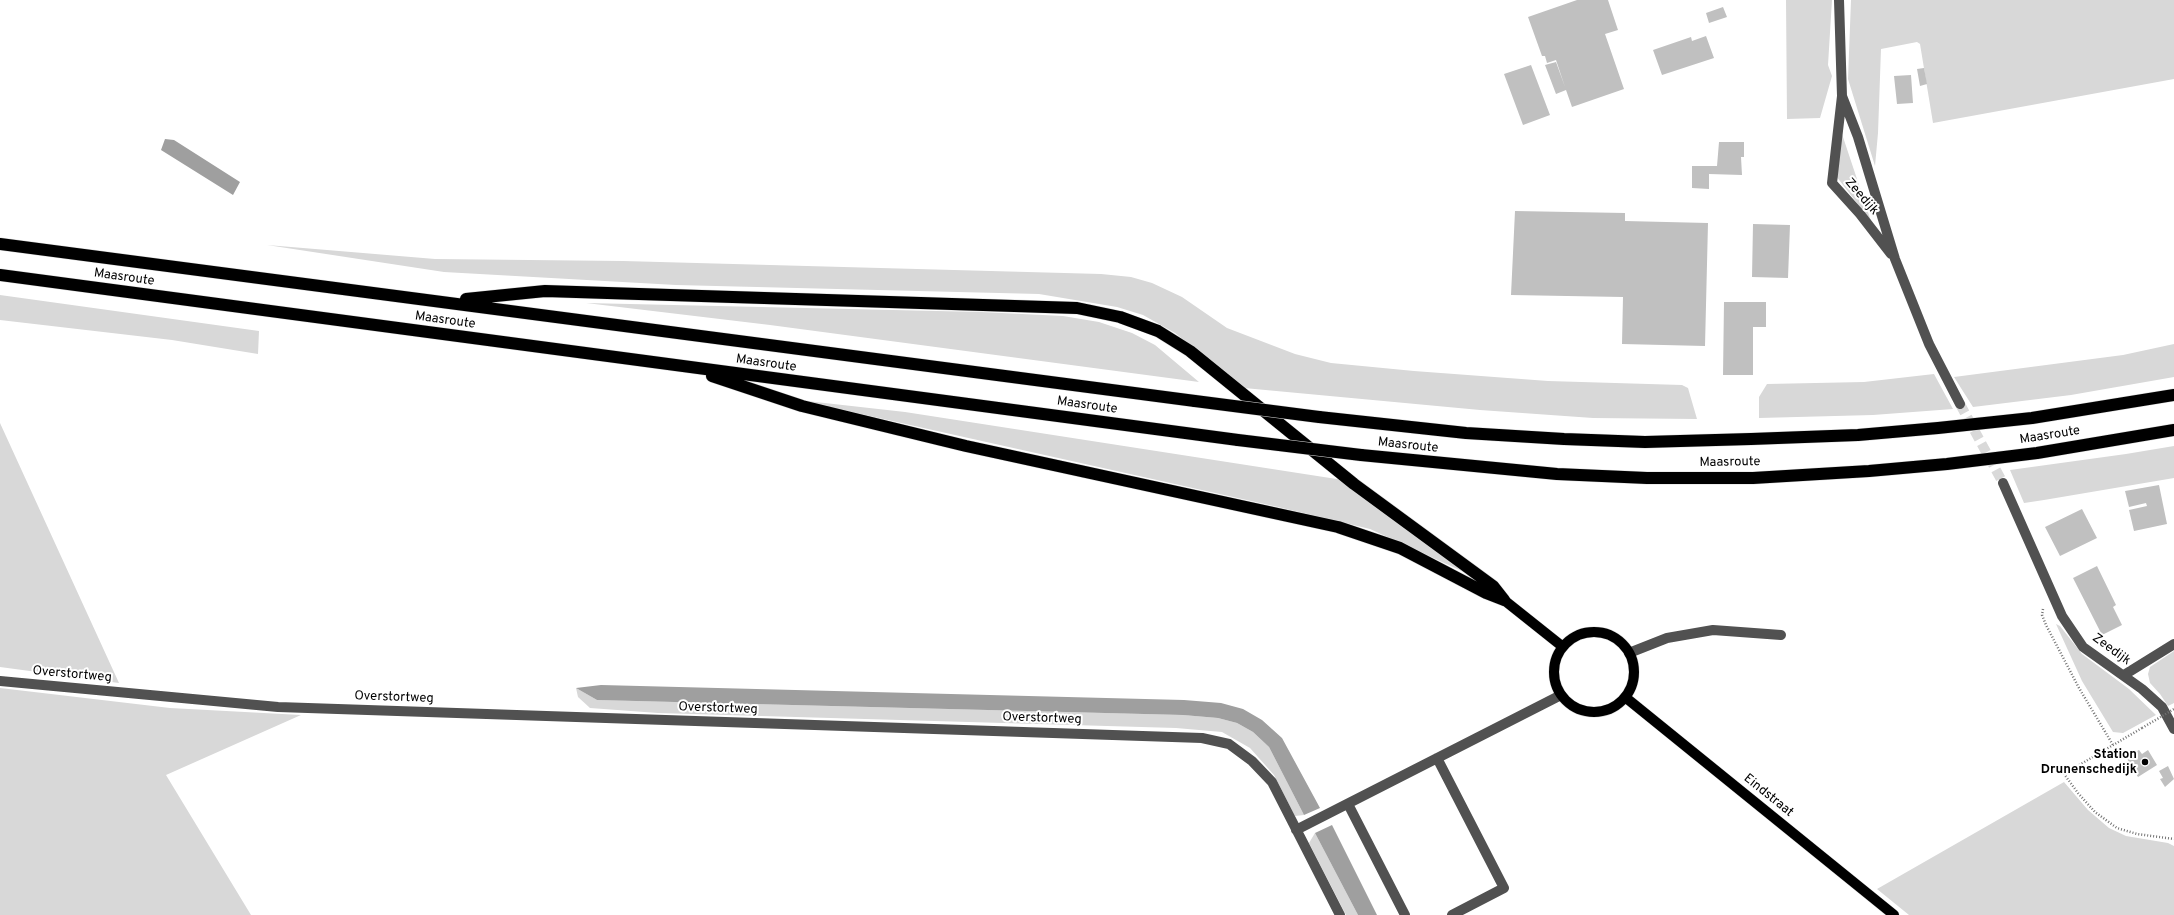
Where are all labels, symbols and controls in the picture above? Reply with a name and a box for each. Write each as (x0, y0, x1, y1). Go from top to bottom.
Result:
street label: Zeedijk (1841, 175, 1881, 219)
street label: Maasroute (93, 266, 155, 290)
street label: Maasroute (414, 309, 476, 333)
street label: Maasroute (735, 352, 797, 376)
street label: Maasroute (1056, 394, 1118, 418)
street label: Maasroute (2019, 424, 2081, 448)
street label: Maasroute (1377, 435, 1439, 457)
street label: Maasroute (1699, 455, 1761, 471)
street label: Zeedijk (2089, 631, 2133, 669)
street label: Overstortweg (32, 664, 112, 686)
street label: Overstortweg (354, 689, 434, 707)
street label: Overstortweg (678, 700, 758, 718)
street label: Overstortweg (1002, 710, 1082, 728)
place label: Station Drunenschedijk (2041, 747, 2137, 778)
marker: Station Drunenschedijk (2140, 757, 2150, 767)
street label: Eindstraat (1740, 771, 1796, 821)

